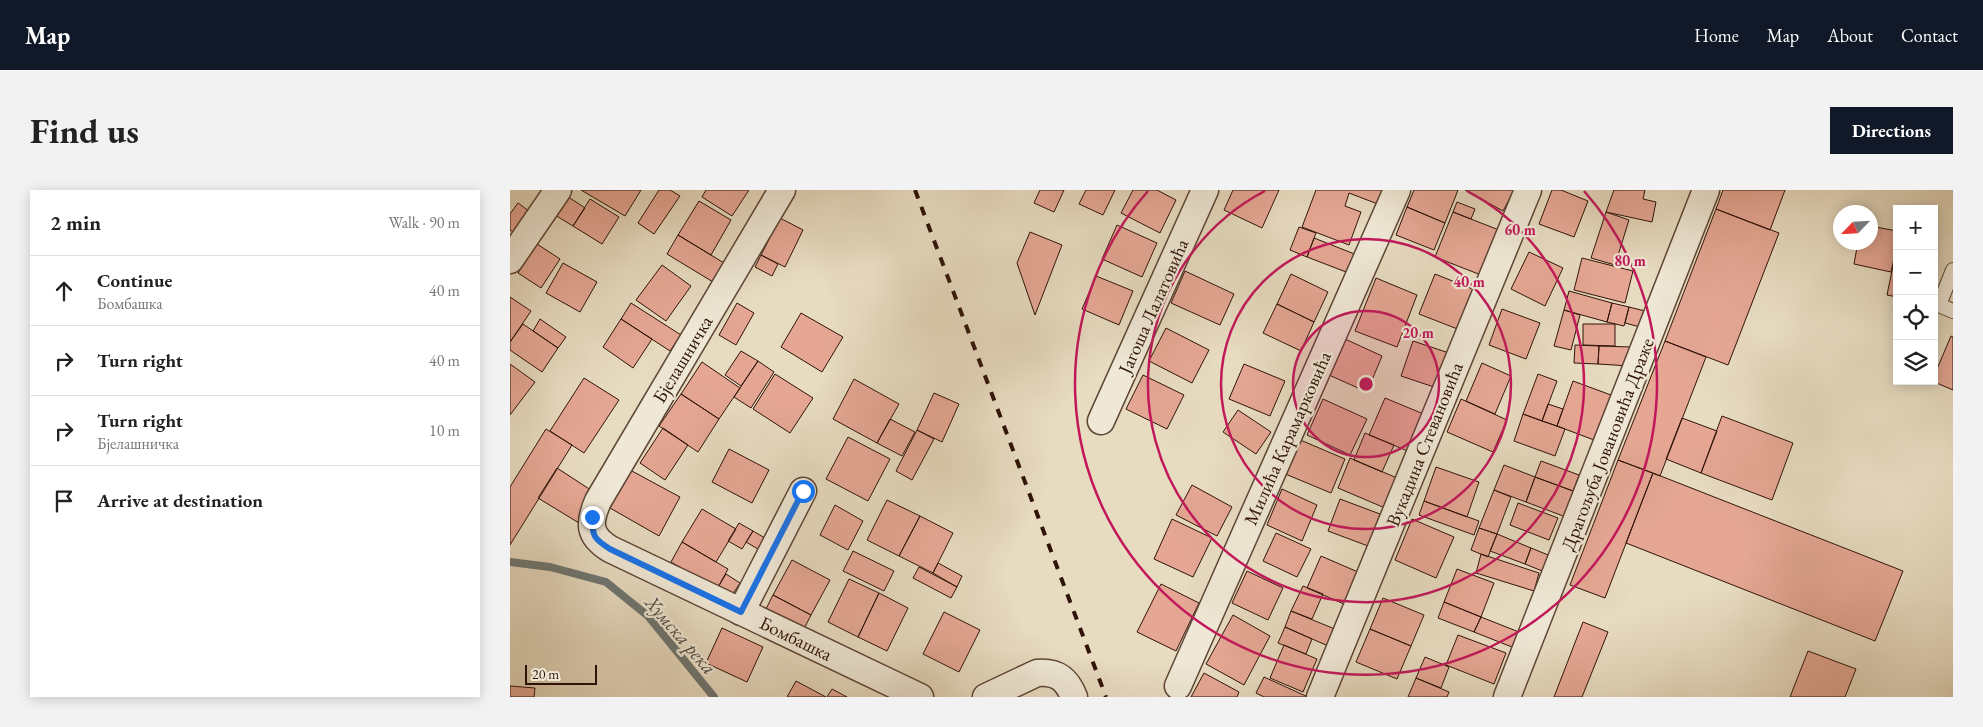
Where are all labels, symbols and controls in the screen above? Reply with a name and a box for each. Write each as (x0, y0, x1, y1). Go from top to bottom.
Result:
text: Map (25, 20, 70, 51)
text: Home (1694, 24, 1739, 47)
text: Map (1767, 24, 1799, 47)
text: About (1827, 24, 1873, 47)
text: Contact (1901, 24, 1958, 47)
button: Directions (1830, 107, 1953, 154)
text: Find us (30, 108, 139, 153)
north arrow (1833, 205, 1878, 250)
map controls (1893, 205, 1938, 385)
button: + (1893, 205, 1938, 250)
text: 2 min (50, 209, 101, 236)
text: Walk · 90 m (389, 212, 460, 233)
text: 60 m (1504, 220, 1536, 239)
street label: Јагоша Лалатовића (1112, 234, 1195, 379)
button: − (1893, 250, 1938, 295)
text: 80 m (1614, 251, 1646, 270)
text: Continue (97, 268, 172, 293)
text: 40 m (1453, 272, 1485, 291)
icon: ahead (50, 277, 78, 305)
text: 40 m (429, 280, 460, 301)
text: Бомбашка (97, 293, 163, 314)
button: locate (1893, 295, 1938, 340)
street label: Бјелашничка (647, 311, 718, 408)
text: 20 m (1402, 323, 1434, 342)
street label: Драгољуба Јовановића Драже (1555, 334, 1660, 554)
button: layers (1893, 340, 1938, 385)
icon: right (50, 347, 78, 375)
street label: Милића Карамарковића (1238, 347, 1337, 529)
text: Turn right (97, 348, 183, 373)
text: 40 m (429, 350, 460, 371)
street label: Вукадина Стевановића (1380, 358, 1469, 530)
centre of rings (1357, 375, 1375, 393)
text: Turn right (97, 408, 183, 433)
icon: right (50, 417, 78, 445)
text: 10 m (429, 420, 460, 441)
text: Бјелашничка (97, 433, 179, 454)
route start (792, 480, 815, 503)
icon: arrive (50, 487, 78, 515)
text: Arrive at destination (97, 488, 263, 513)
route end (581, 506, 604, 529)
water label: Хумска река (638, 589, 722, 680)
street label: Бомбашка (755, 610, 837, 667)
scale bar (525, 662, 598, 685)
text: 20 m (532, 665, 559, 683)

